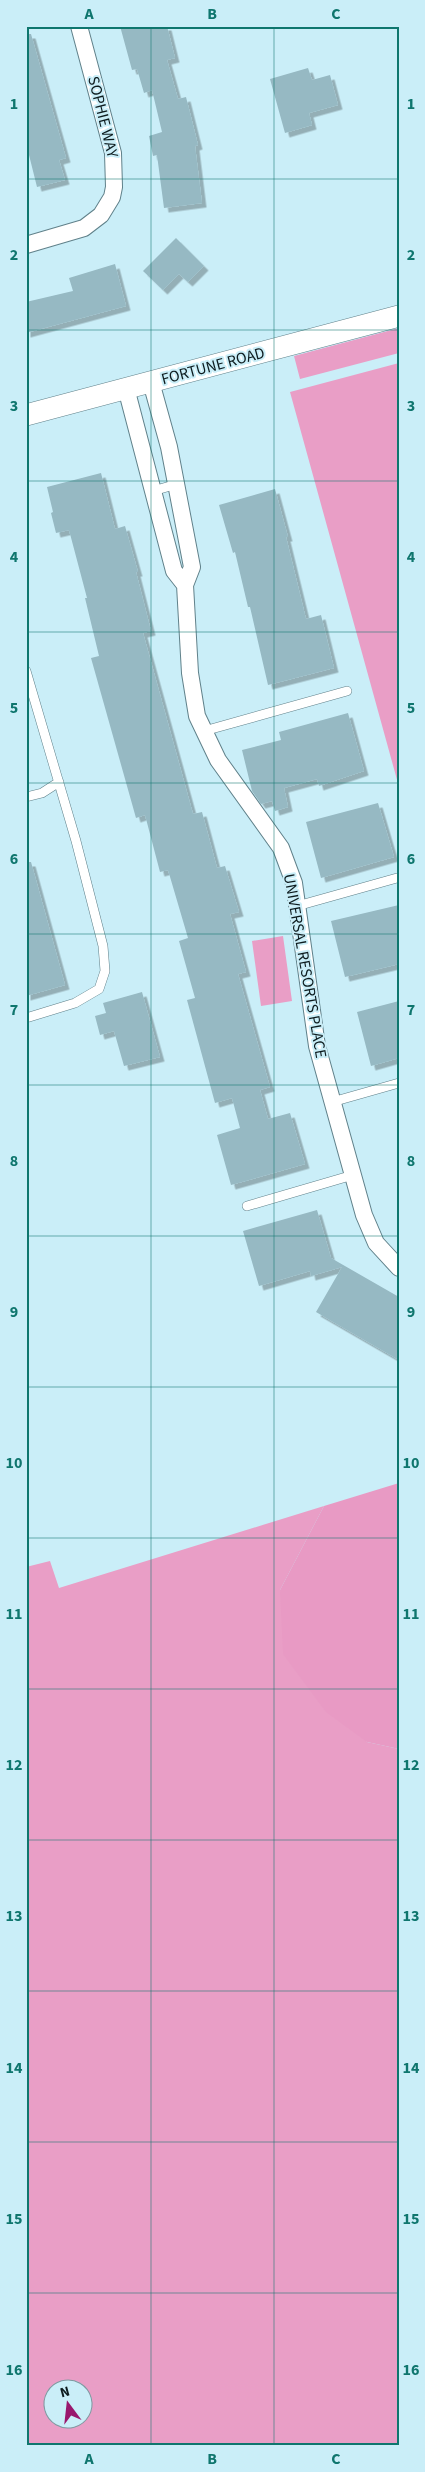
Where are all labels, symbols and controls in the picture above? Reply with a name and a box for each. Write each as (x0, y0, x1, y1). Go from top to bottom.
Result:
text: A (83, 3, 94, 25)
text: B (207, 3, 217, 25)
text: C (331, 3, 341, 25)
street label: SOPHIE WAY (82, 74, 124, 160)
text: 1 (10, 93, 18, 115)
text: 1 (407, 93, 415, 115)
text: 2 (10, 244, 18, 266)
text: 2 (407, 244, 415, 266)
street label: FORTUNE ROAD (159, 342, 267, 390)
text: 3 (10, 395, 18, 417)
text: 3 (407, 395, 415, 417)
text: 4 (10, 546, 19, 568)
text: 4 (407, 546, 416, 568)
text: 5 (10, 697, 18, 719)
text: 5 (407, 697, 415, 719)
text: 6 (10, 848, 18, 870)
text: 6 (407, 848, 415, 870)
street label: UNIVERSAL RESORTS PLACE (278, 872, 332, 1060)
text: 7 (10, 999, 18, 1021)
text: 7 (407, 999, 415, 1021)
text: 8 (10, 1150, 18, 1172)
text: 8 (407, 1150, 415, 1172)
text: 9 (10, 1301, 18, 1323)
text: 9 (407, 1301, 415, 1323)
text: 10 (6, 1452, 22, 1474)
text: 10 (403, 1452, 419, 1474)
text: 11 (6, 1603, 22, 1625)
text: 11 (403, 1603, 419, 1625)
text: 12 (6, 1754, 22, 1776)
text: 12 (403, 1754, 419, 1776)
text: 13 (6, 1905, 22, 1927)
text: 13 (403, 1905, 419, 1927)
text: 14 (6, 2057, 23, 2079)
text: 14 (403, 2057, 420, 2079)
text: 15 (6, 2208, 22, 2230)
text: 15 (403, 2208, 419, 2230)
text: 16 (6, 2359, 22, 2381)
text: 16 (403, 2359, 419, 2381)
north arrow (42, 2380, 92, 2430)
text: N (58, 2382, 72, 2403)
text: A (83, 2448, 94, 2470)
text: B (207, 2448, 217, 2470)
text: C (331, 2448, 341, 2470)

